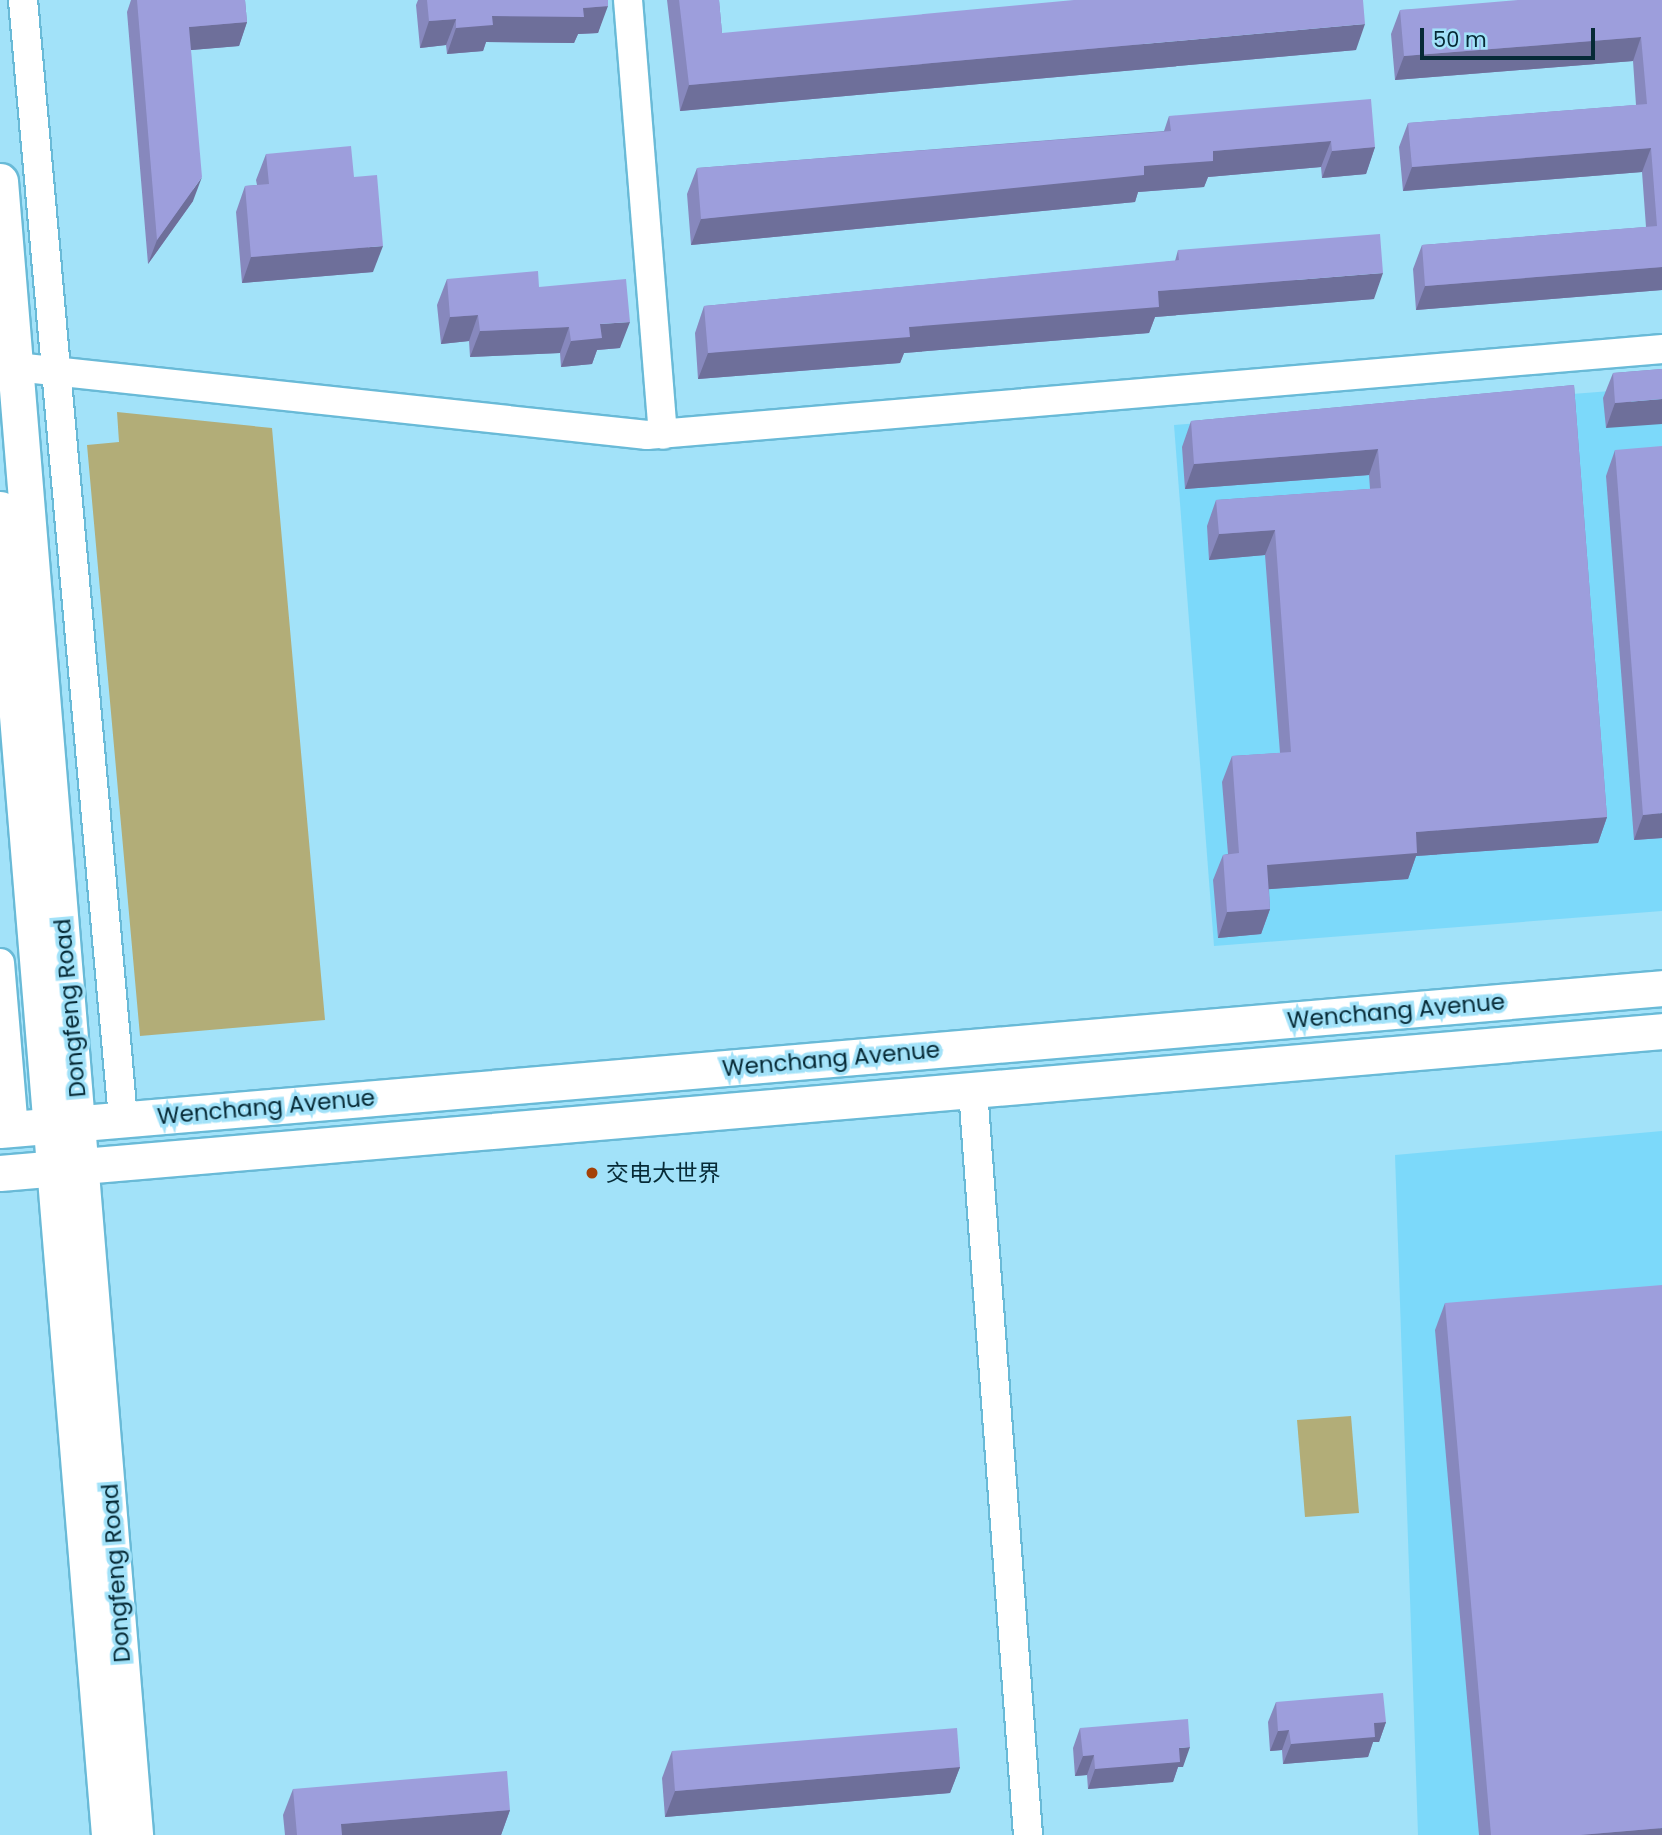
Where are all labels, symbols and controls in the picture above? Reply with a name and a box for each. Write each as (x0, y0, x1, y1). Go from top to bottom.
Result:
scale bar (1424, 14, 1599, 58)
text: 50 m (1433, 25, 1487, 54)
street label: Dongfeng Road (48, 917, 92, 1099)
street label: Wenchang Avenue (1286, 988, 1506, 1034)
street label: Wenchang Avenue (721, 1036, 941, 1082)
street label: Wenchang Avenue (156, 1084, 376, 1130)
place label: 交电大世界 (606, 1159, 721, 1187)
marker: 交电大世界 (584, 1165, 600, 1181)
street label: Dongfeng Road (96, 1483, 136, 1663)

